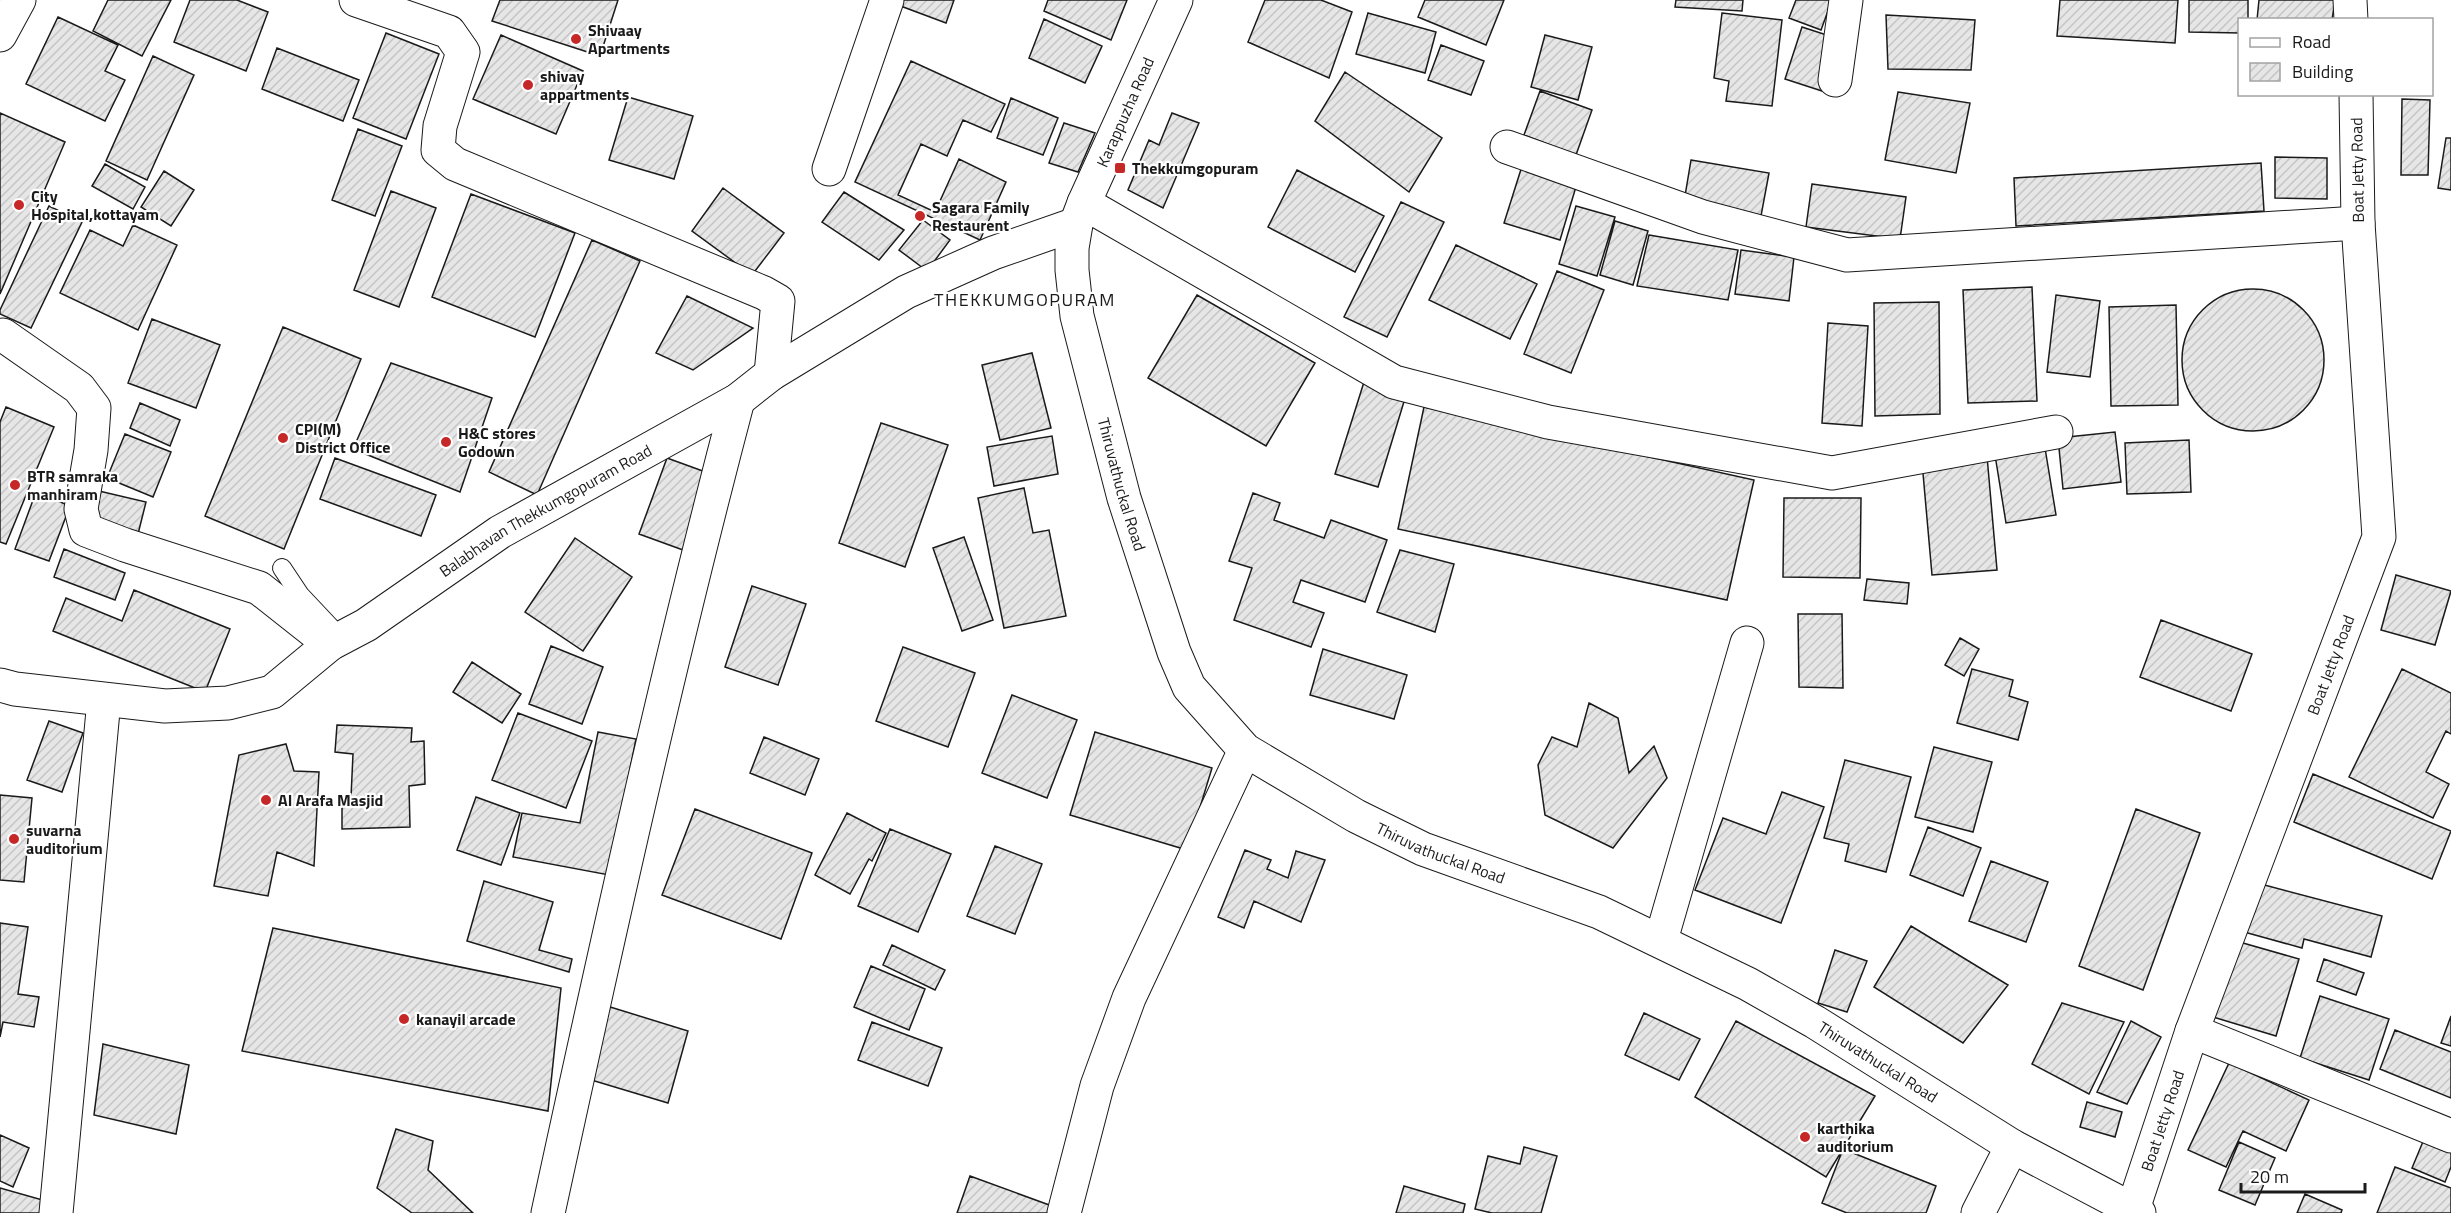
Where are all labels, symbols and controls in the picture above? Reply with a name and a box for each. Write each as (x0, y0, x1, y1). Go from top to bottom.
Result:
place label: Shivaay Apartments (588, 18, 670, 60)
legend (2238, 18, 2433, 96)
text: Road (2292, 28, 2331, 55)
marker: Shivaay Apartments (569, 32, 583, 46)
street label: Karappuzha Road (1090, 53, 1160, 171)
text: Building (2292, 58, 2353, 85)
place label: shivay appartments (540, 64, 629, 106)
marker: shivay appartments (521, 78, 535, 92)
street label: Boat Jetty Road (2344, 117, 2370, 223)
place label: Thekkumgopuram (1132, 156, 1258, 180)
marker: Thekkumgopuram (1113, 161, 1127, 175)
place label: City Hospital,kottayam (31, 184, 159, 226)
place label: Sagara Family Restaurent (932, 195, 1030, 237)
marker: City Hospital,kottayam (12, 198, 26, 212)
marker: Sagara Family Restaurent (913, 209, 927, 223)
district label: THEKKUMGOPURAM (934, 286, 1116, 313)
street label: Thiruvathuckal Road (1092, 415, 1152, 554)
place label: CPI(M) District Office (295, 417, 391, 459)
place label: H&C stores Godown (458, 421, 536, 463)
marker: CPI(M) District Office (276, 431, 290, 445)
marker: H&C stores Godown (439, 435, 453, 449)
street label: Balabhavan Thekkumgopuram Road (434, 438, 656, 583)
place label: BTR samraka manhiram (27, 464, 118, 506)
marker: BTR samraka manhiram (8, 478, 22, 492)
street label: Boat Jetty Road (2301, 611, 2360, 718)
place label: AI Arafa Masjid (278, 788, 383, 812)
marker: AI Arafa Masjid (259, 793, 273, 807)
street label: Thiruvathuckal Road (1372, 816, 1509, 890)
place label: suvarna auditorium (26, 818, 103, 860)
marker: suvarna auditorium (7, 832, 21, 846)
place label: kanayil arcade (416, 1007, 516, 1031)
marker: kanayil arcade (397, 1012, 411, 1026)
street label: Thiruvathuckal Road (1814, 1015, 1943, 1108)
street label: Boat Jetty Road (2134, 1067, 2190, 1174)
place label: karthika auditorium (1817, 1116, 1894, 1158)
marker: karthika auditorium (1798, 1130, 1812, 1144)
scale bar (2241, 1156, 2366, 1194)
text: 20 m (2250, 1163, 2289, 1190)

